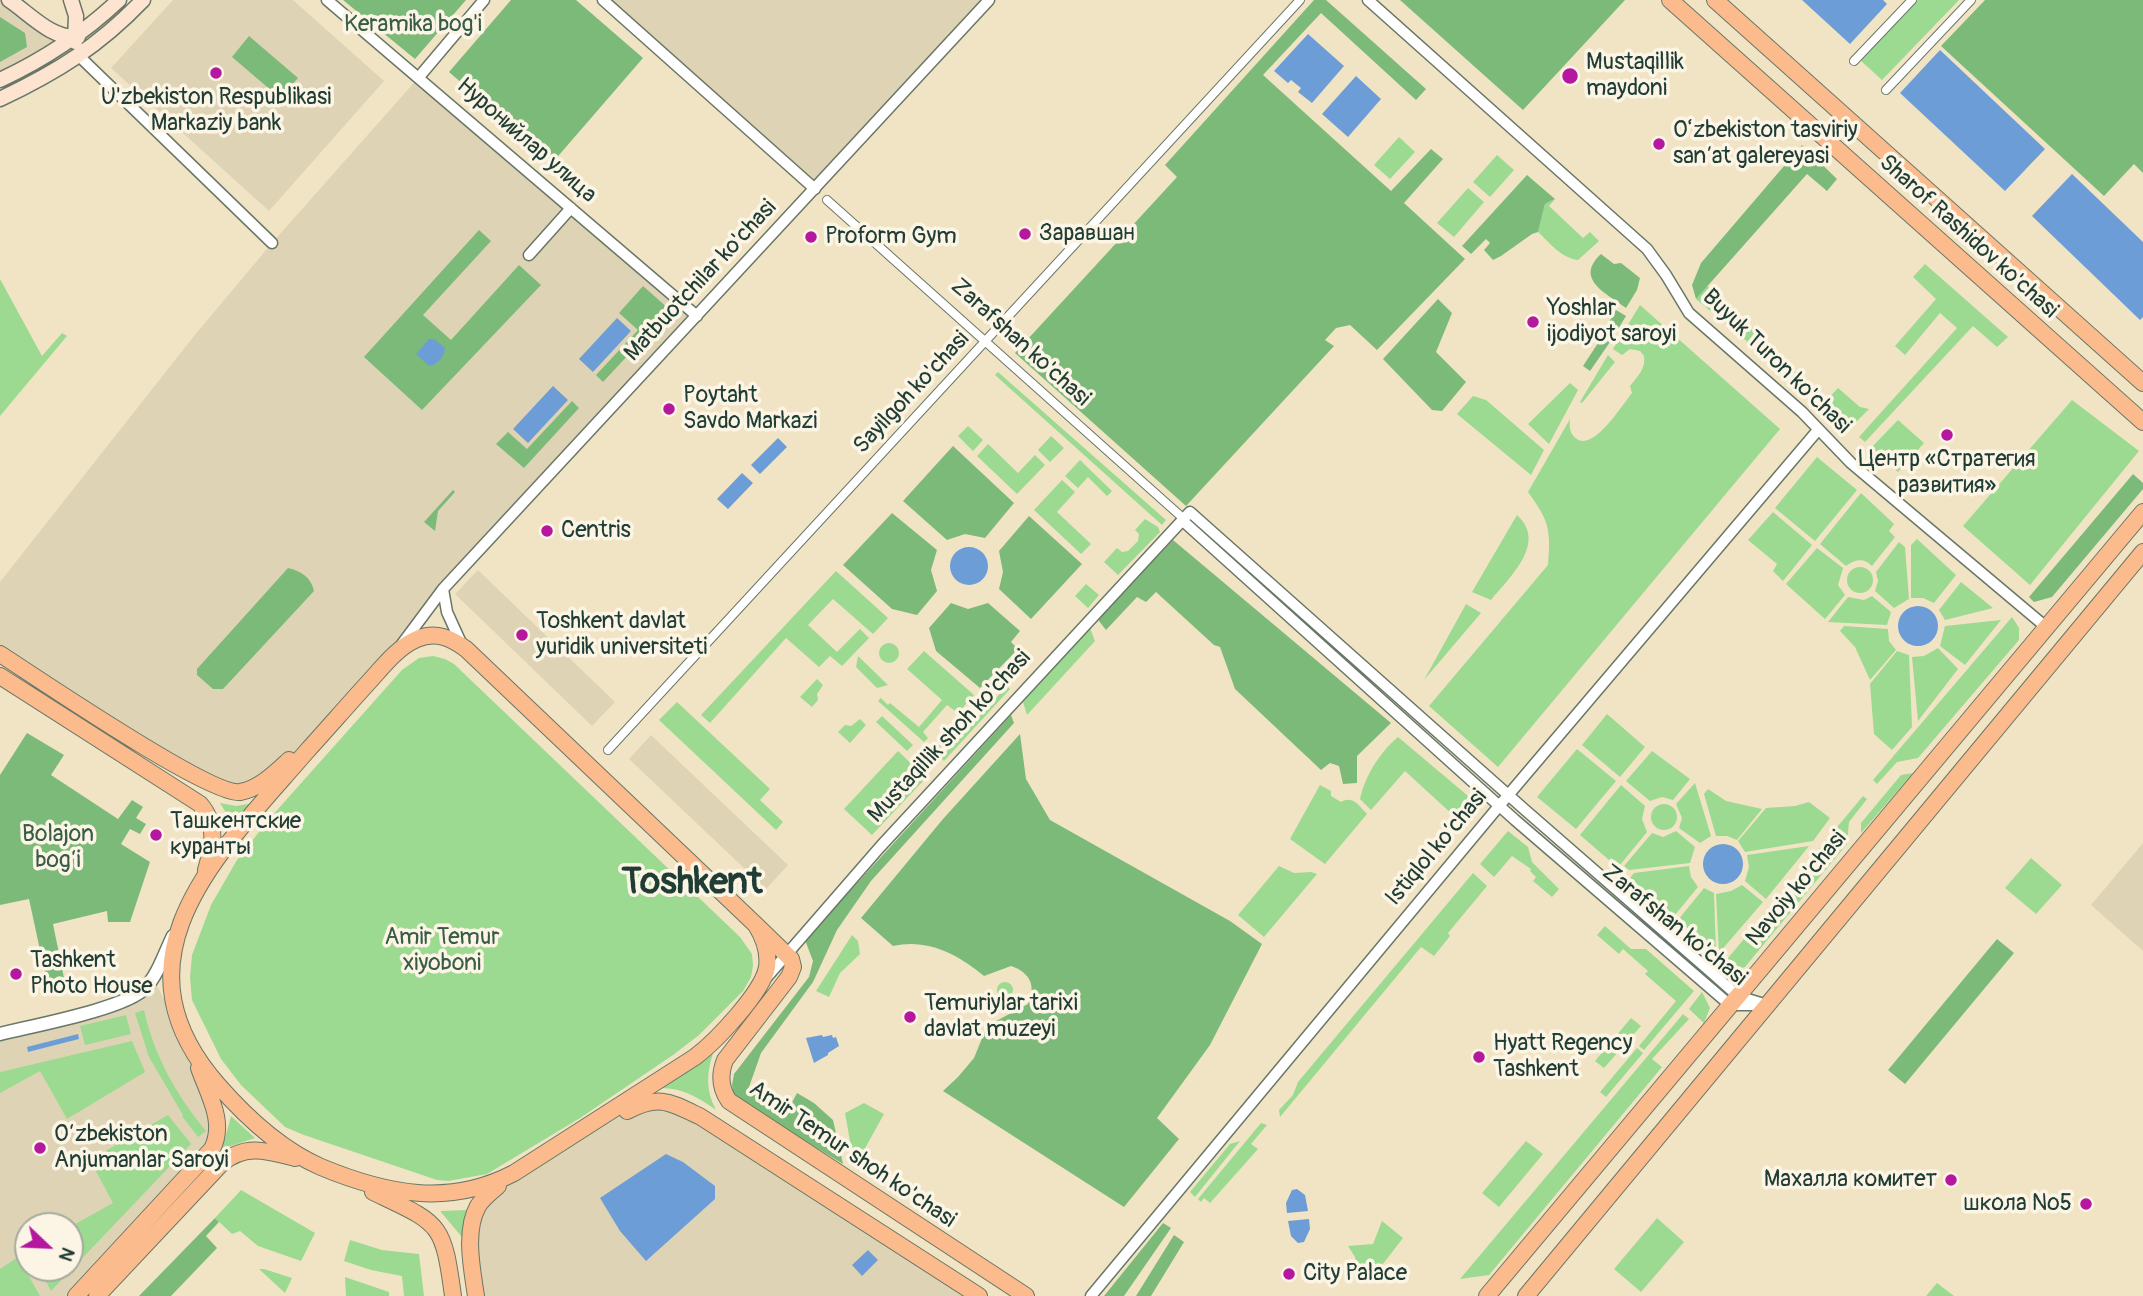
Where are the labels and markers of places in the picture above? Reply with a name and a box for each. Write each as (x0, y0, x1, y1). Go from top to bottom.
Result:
place label: Mustaqillik maydoni (1586, 49, 1684, 103)
marker: U'zbekiston Respublikasi Markaziy bank (208, 65, 224, 81)
marker: Mustaqillik maydoni (1560, 66, 1580, 86)
place label: U'zbekiston Respublikasi Markaziy bank (101, 84, 331, 138)
place label: Oʻzbekiston tasviriy sanʼat galereyasi (1673, 117, 1858, 171)
marker: Oʻzbekiston tasviriy sanʼat galereyasi (1651, 136, 1667, 152)
place label: Заравшан (1039, 220, 1135, 248)
place label: Proform Gym (825, 223, 957, 251)
marker: Заравшан (1017, 226, 1033, 242)
marker: Proform Gym (803, 229, 819, 245)
place label: Yoshlar ijodiyot saroyi (1547, 295, 1676, 349)
marker: Yoshlar ijodiyot saroyi (1525, 314, 1541, 330)
place label: Poytaht Savdo Markazi (683, 382, 817, 436)
marker: Poytaht Savdo Markazi (661, 401, 677, 417)
marker: Центр «Стратегия развития» (1939, 427, 1955, 443)
place label: Центр «Стратегия развития» (1859, 446, 2035, 500)
place label: Centris (561, 517, 631, 545)
marker: Centris (539, 523, 555, 539)
place label: Toshkent davlat yuridik universiteti (536, 608, 707, 662)
marker: Toshkent davlat yuridik universiteti (514, 627, 530, 643)
place label: Ташкентские куранты (170, 808, 301, 862)
marker: Ташкентские куранты (148, 827, 164, 843)
place label: Tashkent Photo House (30, 947, 153, 1001)
marker: Tashkent Photo House (8, 966, 24, 982)
place label: Temuriylar tarixi davlat muzeyi (924, 990, 1078, 1044)
marker: Temuriylar tarixi davlat muzeyi (902, 1009, 918, 1025)
place label: Hyatt Regency Tashkent (1493, 1030, 1633, 1084)
marker: Hyatt Regency Tashkent (1471, 1049, 1487, 1065)
place label: O‘zbekiston Anjumanlar Saroyi (54, 1121, 229, 1175)
marker: O‘zbekiston Anjumanlar Saroyi (32, 1140, 48, 1156)
place label: Махалла комитет (1764, 1166, 1937, 1194)
marker: Махалла комитет (1943, 1172, 1959, 1188)
place label: школа №5 (1963, 1190, 2072, 1218)
marker: школа №5 (2078, 1196, 2094, 1212)
place label: City Palace (1303, 1260, 1407, 1288)
marker: City Palace (1281, 1266, 1297, 1282)

